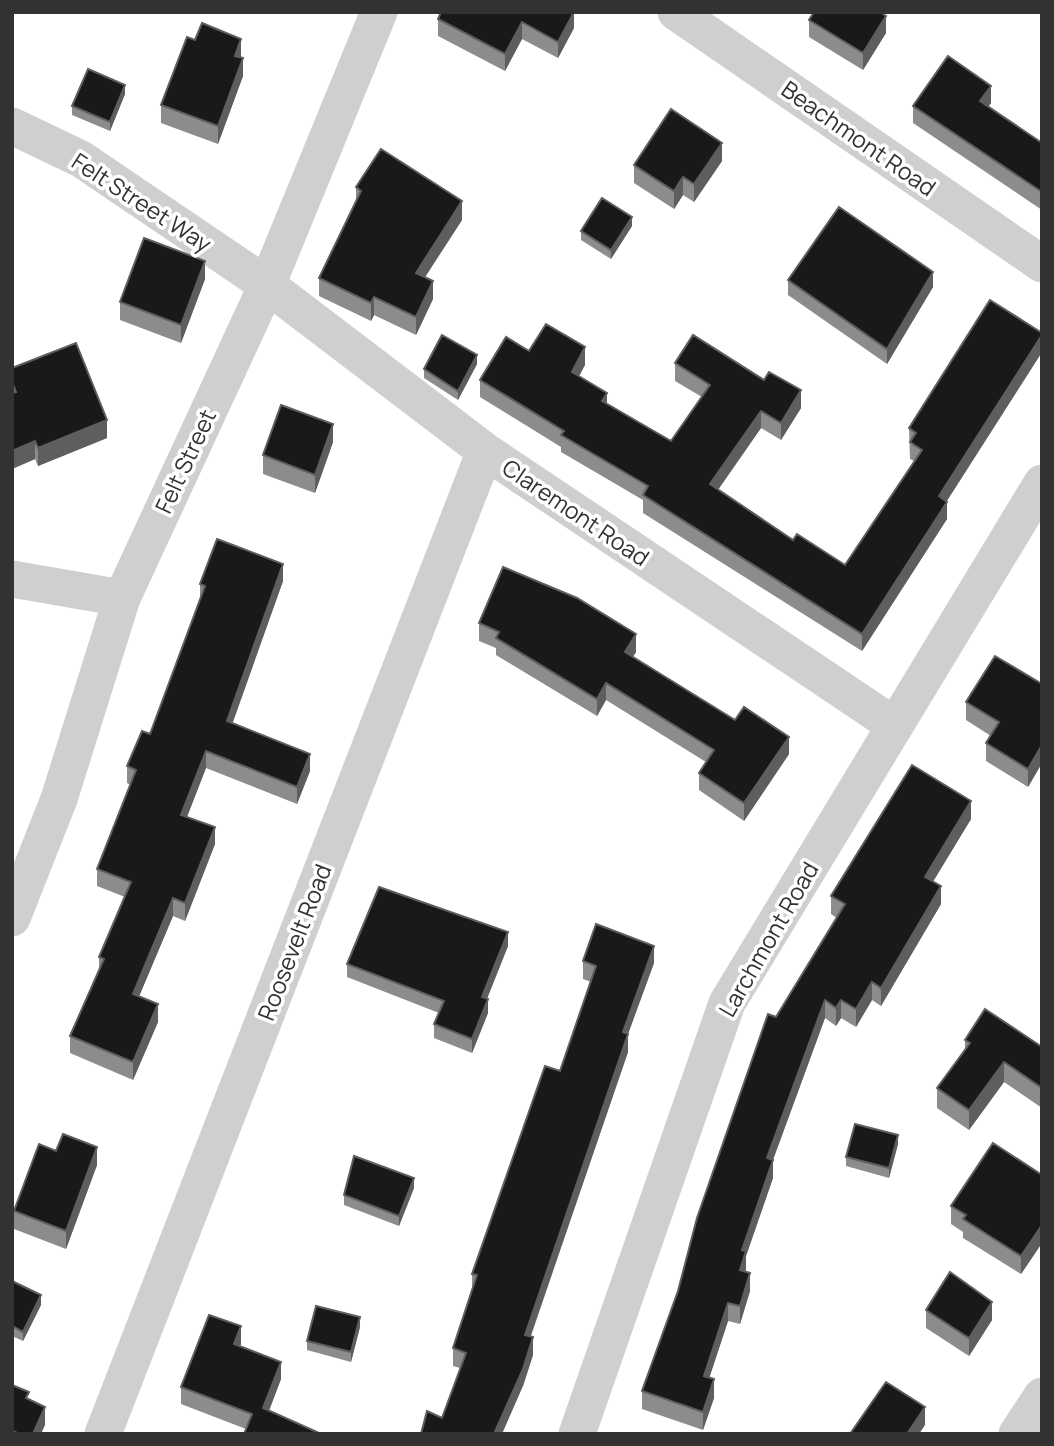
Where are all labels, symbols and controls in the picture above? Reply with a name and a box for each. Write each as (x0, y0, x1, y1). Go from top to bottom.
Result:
street label: Beachmont Road (775, 73, 943, 203)
street label: Felt Street Way (66, 145, 218, 259)
street label: Felt Street (147, 404, 223, 518)
street label: Claremont Road (496, 451, 656, 573)
street label: Larchmont Road (711, 856, 825, 1022)
street label: Roosevelt Road (249, 859, 339, 1025)

